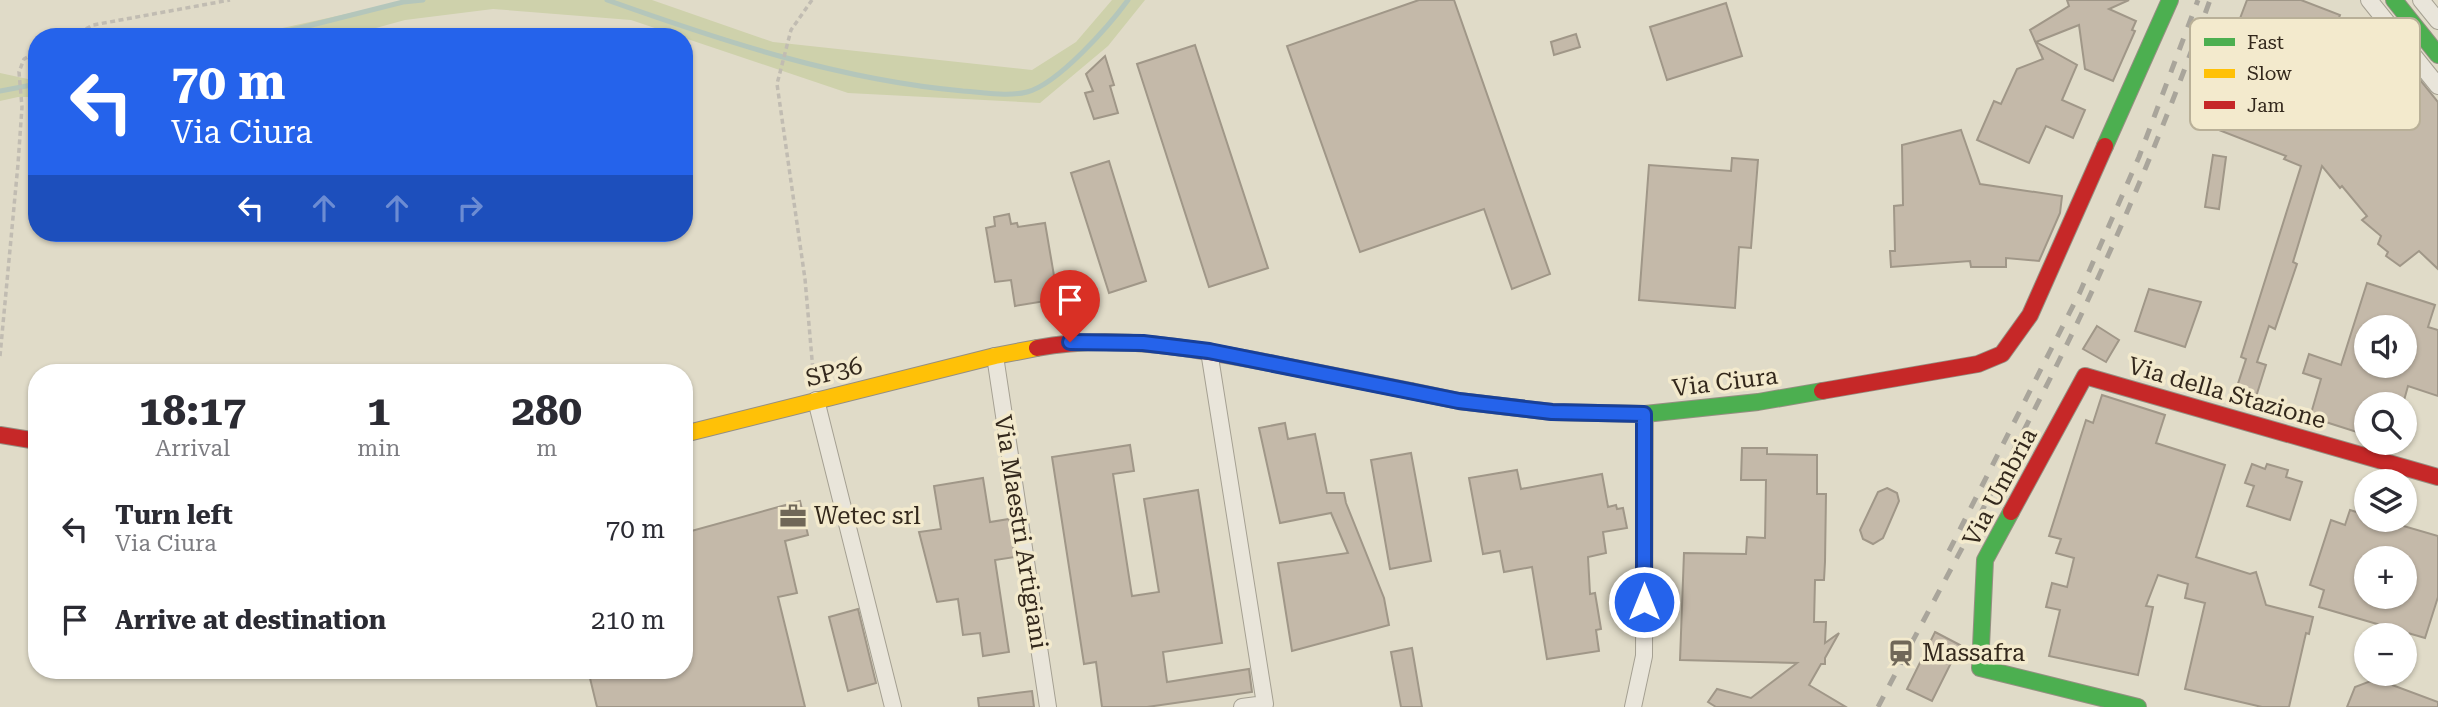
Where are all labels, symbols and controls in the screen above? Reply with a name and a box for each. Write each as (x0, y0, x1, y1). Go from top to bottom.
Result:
legend (2190, 18, 2420, 130)
text: Fast (2247, 31, 2284, 54)
text: 70 m (171, 54, 286, 111)
icon: left (56, 56, 147, 147)
text: Slow (2247, 62, 2292, 85)
text: Jam (2247, 94, 2285, 117)
text: Via Ciura (171, 113, 313, 151)
icon: left (232, 189, 270, 227)
icon: ahead (305, 189, 343, 227)
icon: ahead (378, 189, 416, 227)
icon: right (451, 189, 489, 227)
pin (1040, 270, 1100, 342)
icon: arrive (1051, 281, 1089, 319)
map controls (2354, 315, 2417, 686)
button: sound (2354, 315, 2417, 378)
street label: SP36 (803, 351, 865, 393)
street label: Via della Stazione (2125, 351, 2329, 435)
street label: Via Ciura (1671, 362, 1779, 402)
text: 18:17 (139, 386, 246, 435)
text: 1 (367, 386, 391, 435)
text: 280 (511, 386, 582, 435)
button: search (2354, 392, 2417, 455)
street label: Via Maestri Artigiani (989, 413, 1053, 652)
street label: Via Umbria (1957, 423, 2043, 551)
text: Arrival (155, 435, 230, 462)
text: min (357, 435, 400, 462)
text: m (536, 435, 557, 462)
button: layers (2354, 469, 2417, 532)
text: Turn left (115, 500, 233, 530)
office icon: Wetec srl (778, 501, 808, 531)
place label: Wetec srl (814, 502, 921, 530)
icon: left (56, 510, 94, 548)
text: 70 m (606, 514, 665, 544)
text: Via Ciura (115, 530, 217, 557)
button: + (2354, 546, 2417, 609)
position arrow (1607, 565, 1681, 639)
icon: arrive (56, 601, 94, 639)
text: Arrive at destination (115, 605, 386, 635)
text: 210 m (591, 605, 665, 635)
button: − (2354, 623, 2417, 686)
station icon: Massafra (1886, 638, 1916, 668)
place label: Massafra (1922, 639, 2025, 667)

